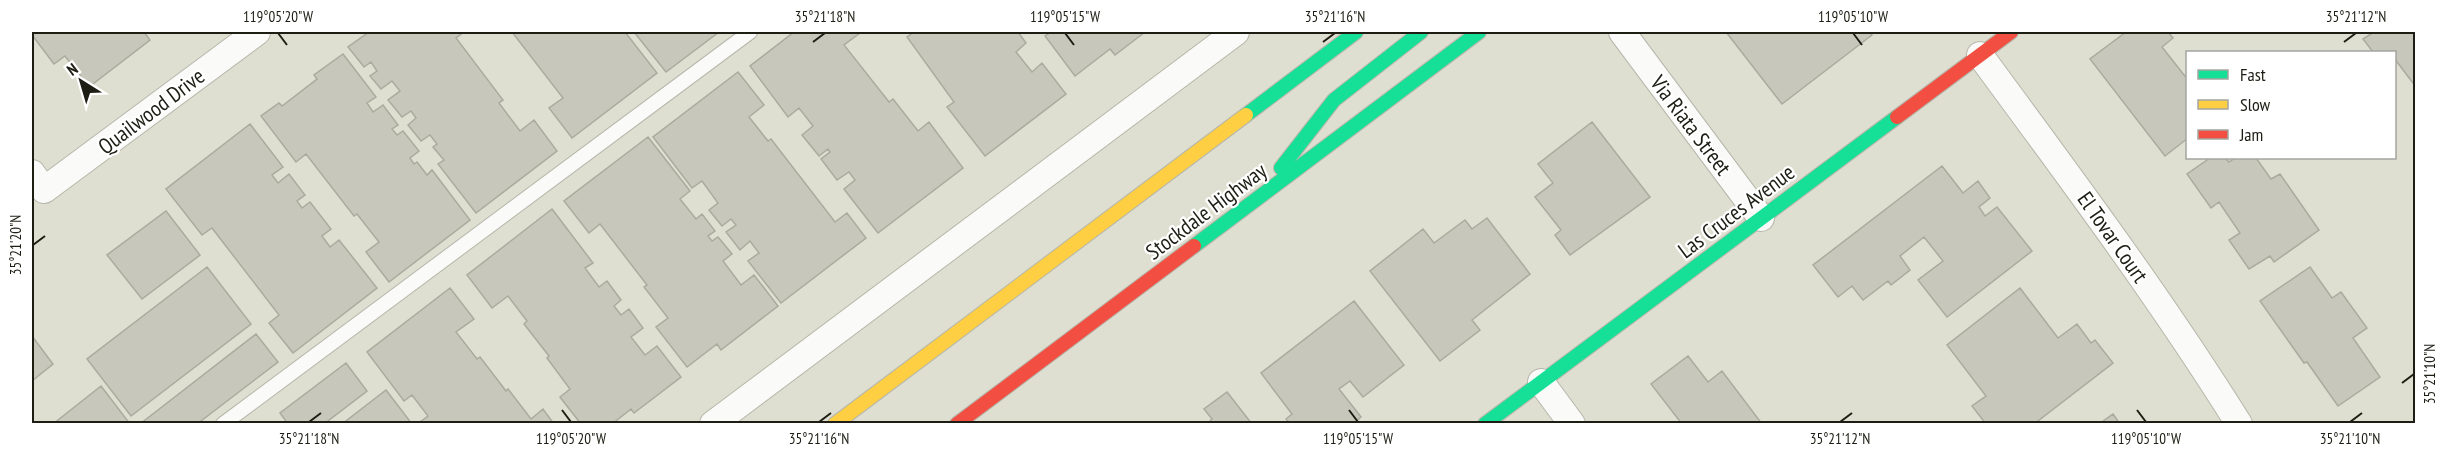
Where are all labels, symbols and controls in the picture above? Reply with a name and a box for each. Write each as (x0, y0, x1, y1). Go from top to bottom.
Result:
text: 119°05'20"W (243, 7, 313, 26)
text: 35°21'18"N (795, 7, 855, 26)
text: 119°05'15"W (1030, 7, 1100, 26)
text: 35°21'16"N (1305, 7, 1365, 26)
text: 119°05'10"W (1818, 7, 1888, 26)
text: 35°21'12"N (2326, 7, 2386, 26)
north arrow (51, 51, 111, 111)
legend (2186, 51, 2396, 159)
text: N (63, 58, 81, 80)
street label: Quailwood Drive (92, 62, 210, 160)
text: Fast (2240, 63, 2266, 86)
street label: Via Riata Street (1644, 69, 1738, 180)
text: Slow (2240, 93, 2271, 116)
text: Jam (2239, 123, 2263, 146)
street label: Stockdale Highway (1140, 156, 1273, 266)
street label: Las Cruces Avenue (1672, 158, 1800, 264)
street label: El Tovar Court (2072, 186, 2154, 288)
text: 35°21'20"N (6, 215, 25, 275)
text: 35°21'10"N (2420, 344, 2439, 404)
text: 35°21'18"N (279, 429, 339, 448)
text: 119°05'20"W (536, 429, 606, 448)
text: 35°21'16"N (789, 429, 849, 448)
text: 119°05'15"W (1323, 429, 1393, 448)
text: 35°21'12"N (1810, 429, 1870, 448)
text: 119°05'10"W (2111, 429, 2181, 448)
text: 35°21'10"N (2320, 429, 2380, 448)

